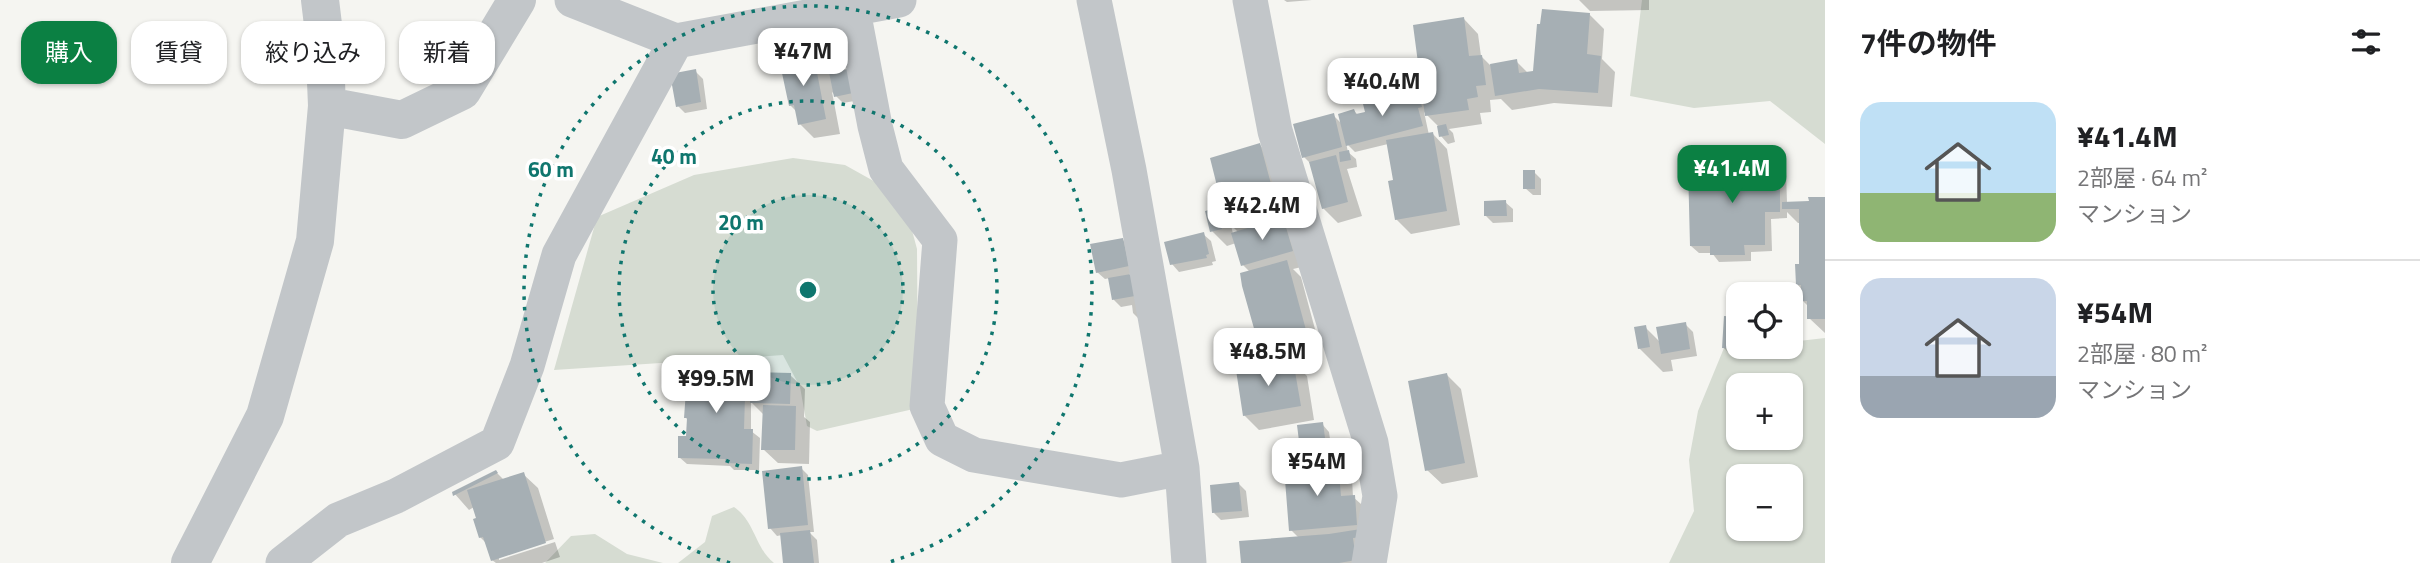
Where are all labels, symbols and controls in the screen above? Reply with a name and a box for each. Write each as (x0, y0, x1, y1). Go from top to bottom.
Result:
text: 7件の物件 (1860, 20, 1997, 66)
chip: 購入 (21, 21, 117, 84)
chip: 賃貸 (131, 21, 227, 84)
chip: 絞り込み (241, 21, 385, 84)
chip: 新着 (399, 21, 495, 84)
icon: filters (2347, 23, 2385, 61)
pin: ¥47M (762, 28, 844, 88)
text: ¥47M (774, 33, 832, 68)
pin: ¥40.4M (1325, 58, 1439, 118)
text: ¥40.4M (1343, 63, 1421, 98)
text: ¥41.4M (2077, 113, 2178, 159)
icon: home (1916, 130, 2000, 214)
text: 40 m (651, 140, 697, 172)
pin: ¥41.4M (1675, 146, 1789, 205)
text: ¥41.4M (1693, 150, 1771, 185)
text: 60 m (528, 153, 574, 185)
text: 2部屋 · 64 m² (2077, 160, 2207, 195)
pin: ¥42.4M (1205, 182, 1319, 242)
text: ¥42.4M (1223, 187, 1301, 222)
text: マンション (2077, 196, 2192, 231)
text: 20 m (718, 206, 764, 238)
centre of rings (796, 278, 820, 302)
map controls (1726, 282, 1803, 541)
button: locate (1726, 282, 1803, 359)
text: ¥54M (2077, 289, 2153, 335)
icon: home (1916, 306, 2000, 390)
pin: ¥48.5M (1211, 328, 1325, 388)
text: ¥48.5M (1229, 333, 1307, 368)
text: 2部屋 · 80 m² (2077, 336, 2207, 371)
pin: ¥99.5M (659, 356, 773, 415)
text: ¥99.5M (677, 360, 755, 395)
text: マンション (2077, 372, 2192, 407)
button: + (1726, 373, 1803, 450)
pin: ¥54M (1276, 438, 1358, 498)
text: ¥54M (1288, 443, 1346, 478)
button: − (1726, 464, 1803, 541)

